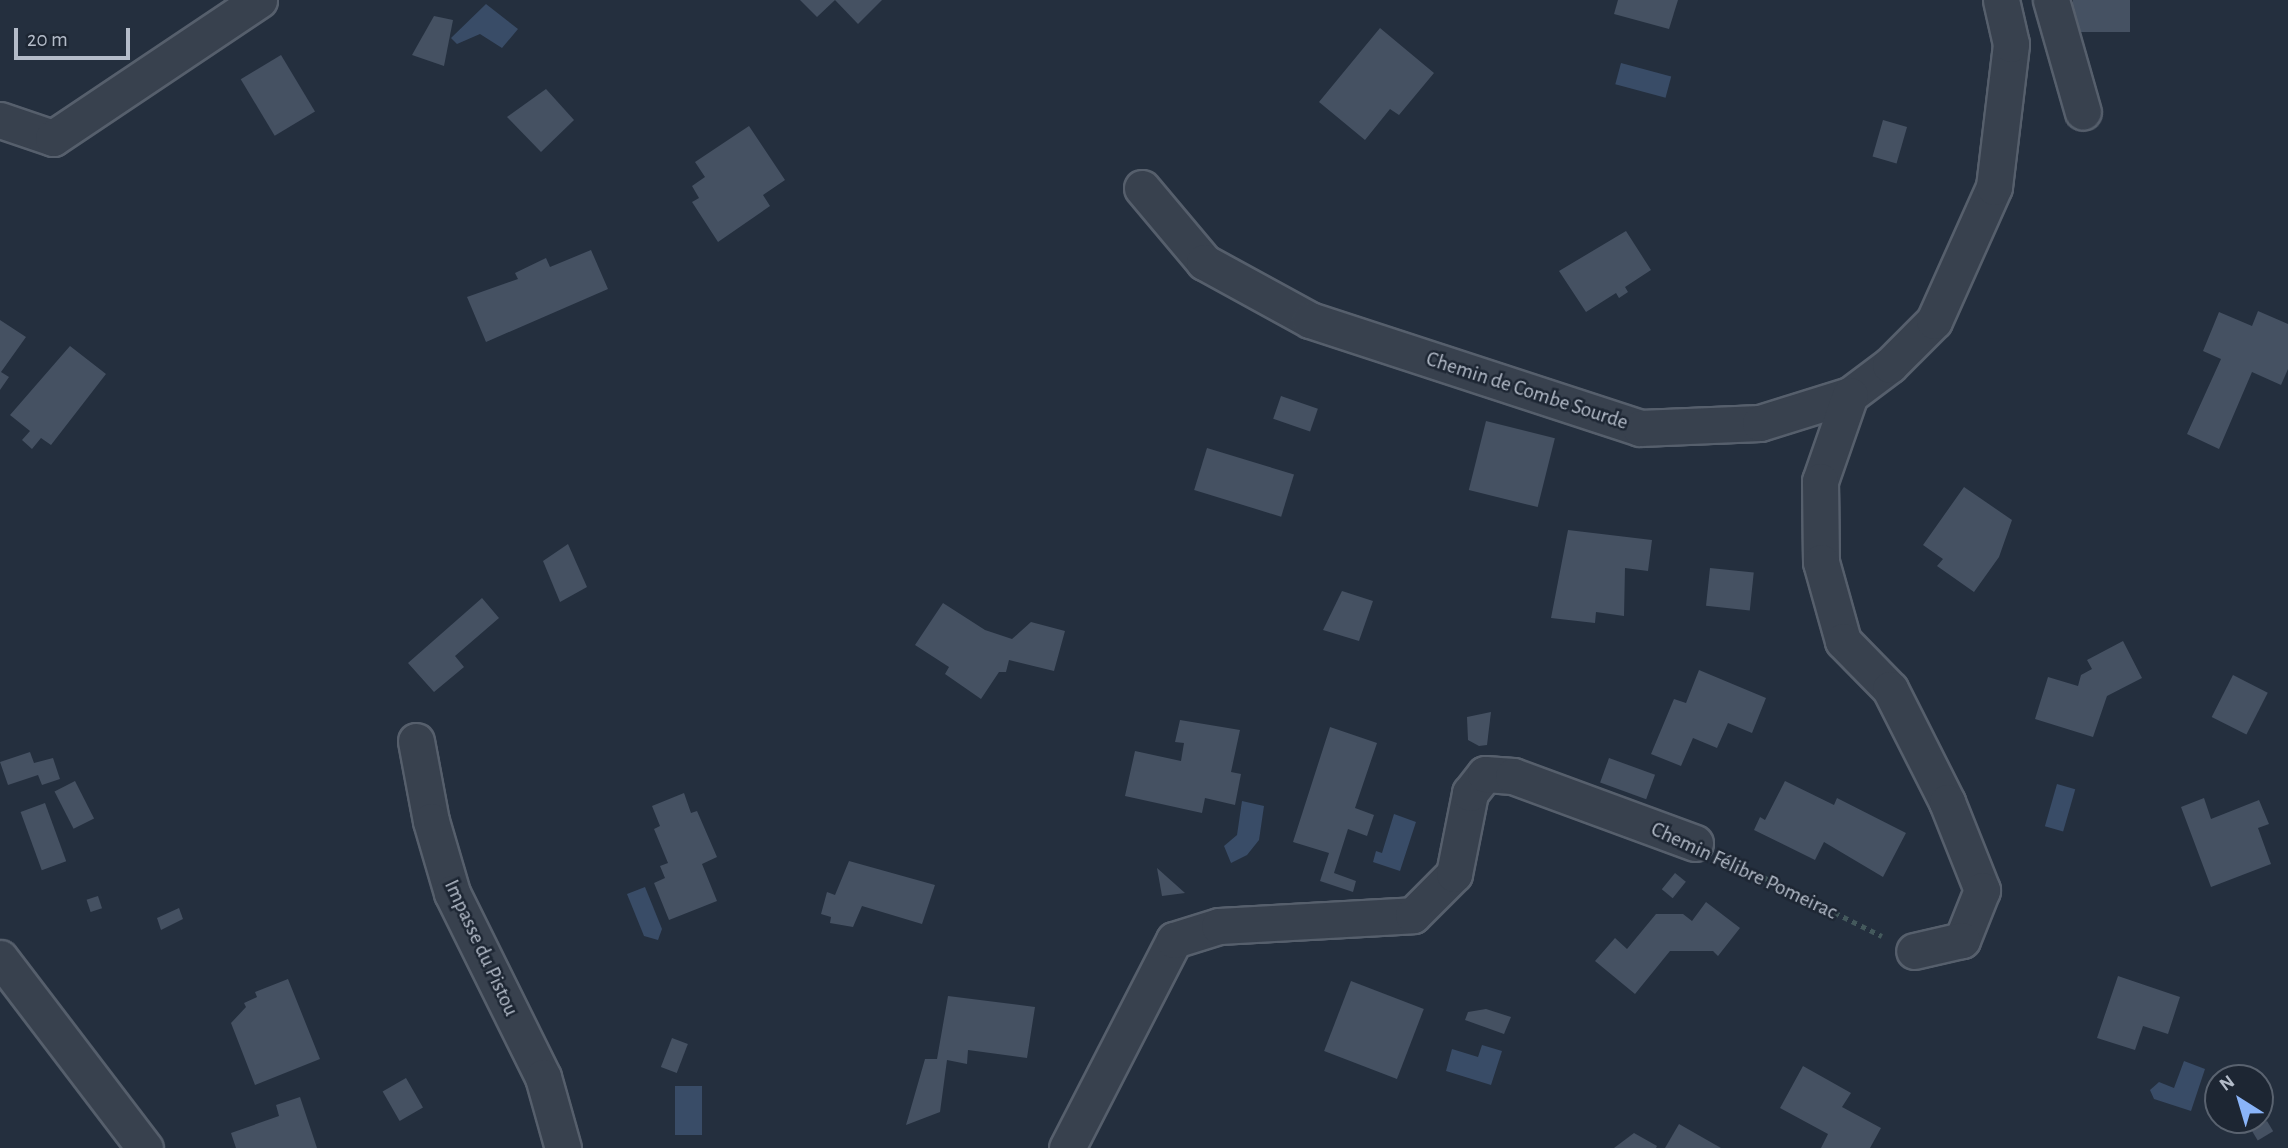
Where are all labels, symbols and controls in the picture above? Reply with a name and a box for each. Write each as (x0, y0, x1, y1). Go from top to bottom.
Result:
scale bar (18, 14, 133, 58)
text: 20 m (27, 29, 68, 50)
street label: Chemin de Combe Sourde (1423, 346, 1631, 436)
street label: Chemin Félibre Pomeirac (1647, 817, 1841, 925)
street label: Impasse du Pistou (438, 876, 524, 1020)
north arrow (2204, 1064, 2274, 1134)
text: N (2216, 1072, 2238, 1095)

